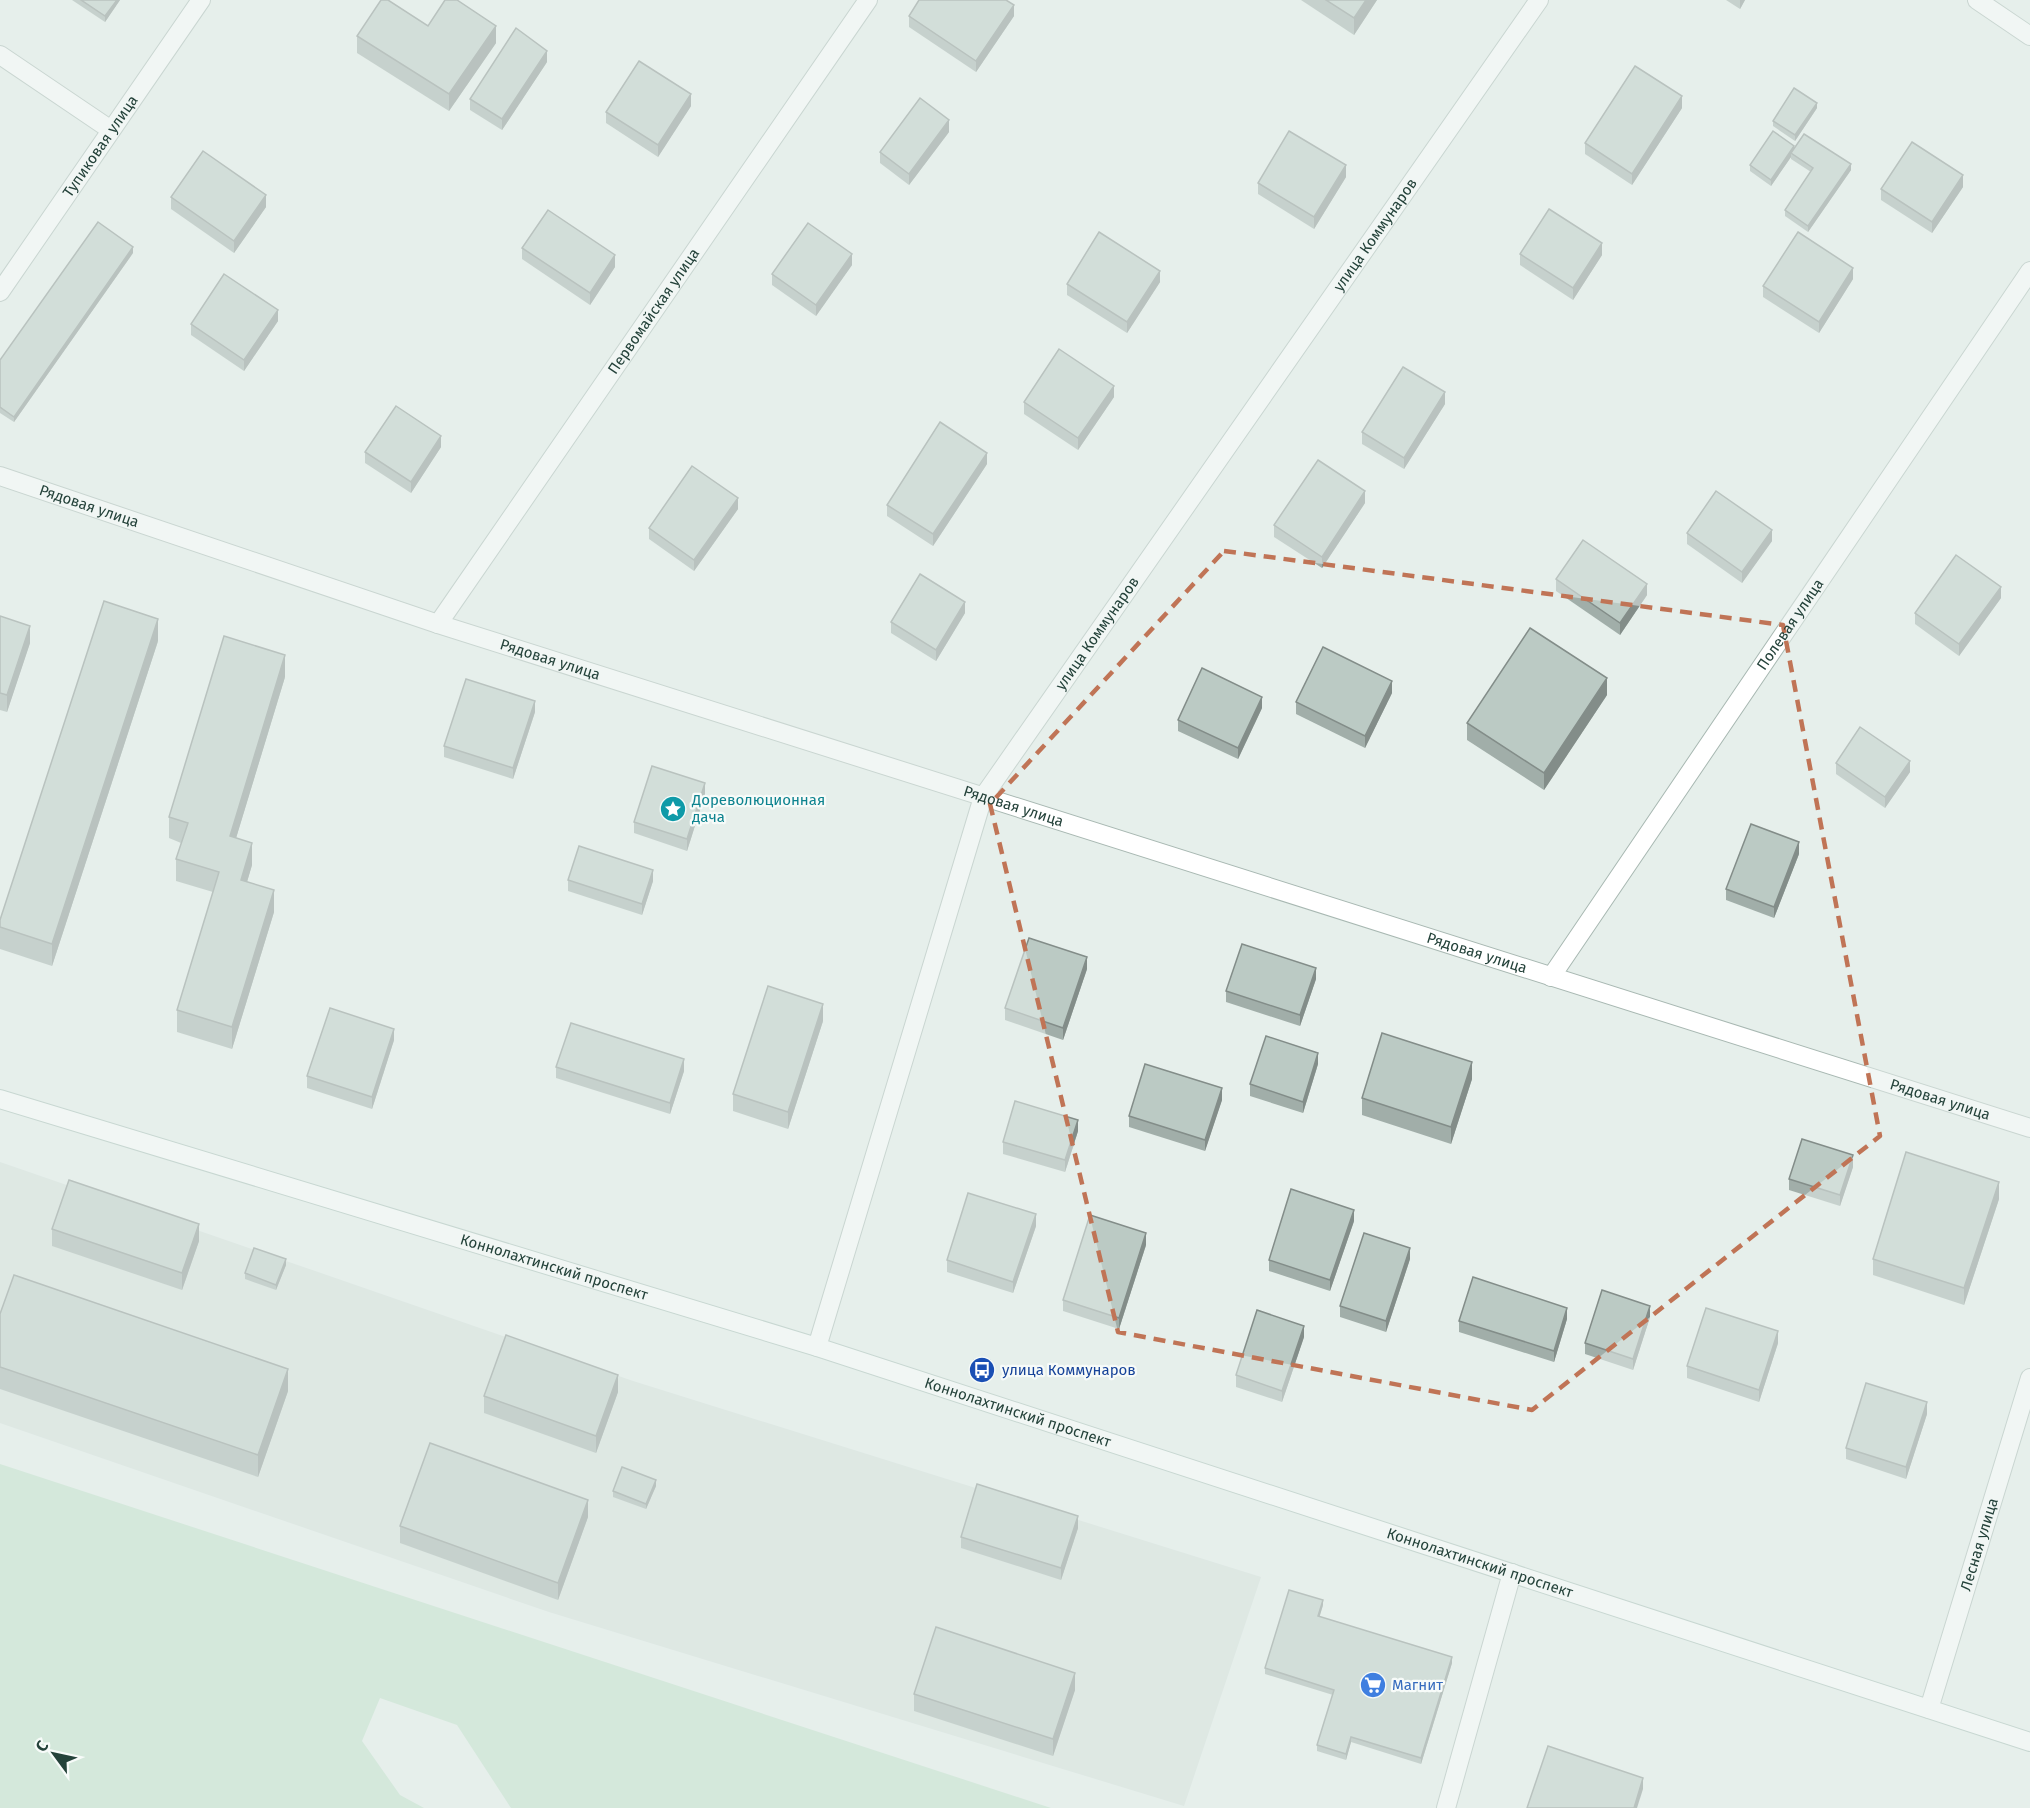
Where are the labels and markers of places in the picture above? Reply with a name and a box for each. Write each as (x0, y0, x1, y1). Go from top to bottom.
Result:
place label: Дореволюционная дача (691, 791, 825, 826)
place icon: Дореволюционная дача (658, 794, 688, 824)
bus stop icon: улица Коммунаров (967, 1355, 997, 1385)
place label: улица Коммунаров (1002, 1361, 1136, 1379)
supermarket icon: Магнит (1358, 1670, 1388, 1700)
place label: Магнит (1392, 1676, 1443, 1694)

